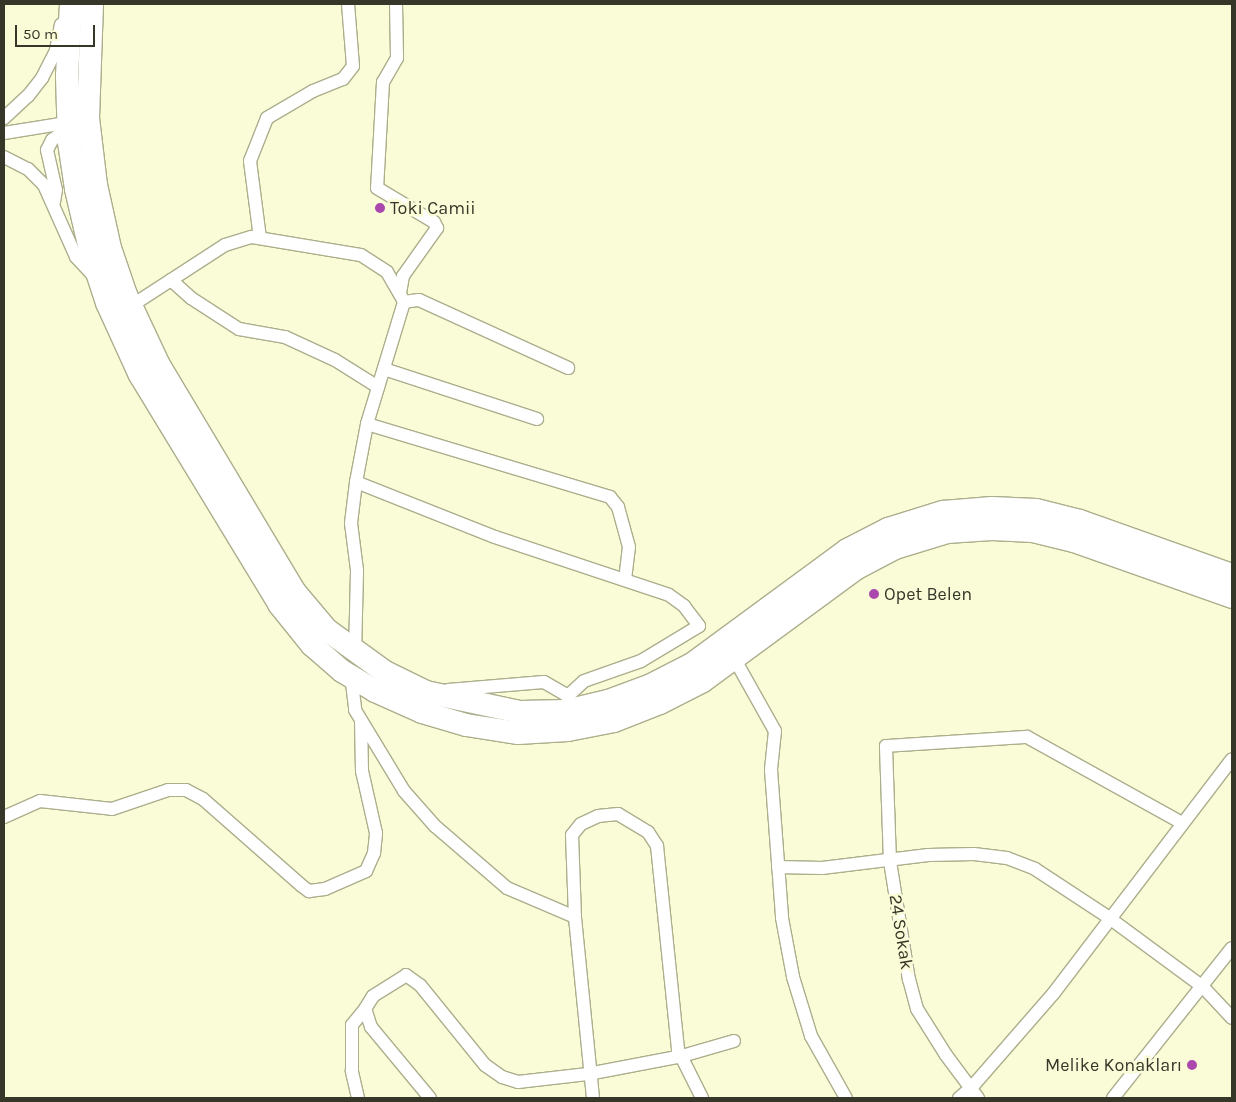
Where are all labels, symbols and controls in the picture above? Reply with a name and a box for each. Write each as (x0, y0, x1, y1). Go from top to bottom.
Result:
scale bar (18, 15, 98, 47)
text: 50 m (23, 25, 58, 43)
place label: Toki Camii (390, 197, 476, 219)
marker: Toki Camii (374, 202, 386, 214)
place label: Opet Belen (884, 583, 972, 605)
marker: Opet Belen (868, 588, 880, 600)
street label: 24 Sokak (884, 893, 918, 971)
place label: Melike Konakları (1045, 1054, 1182, 1076)
marker: Melike Konakları (1186, 1059, 1198, 1071)

